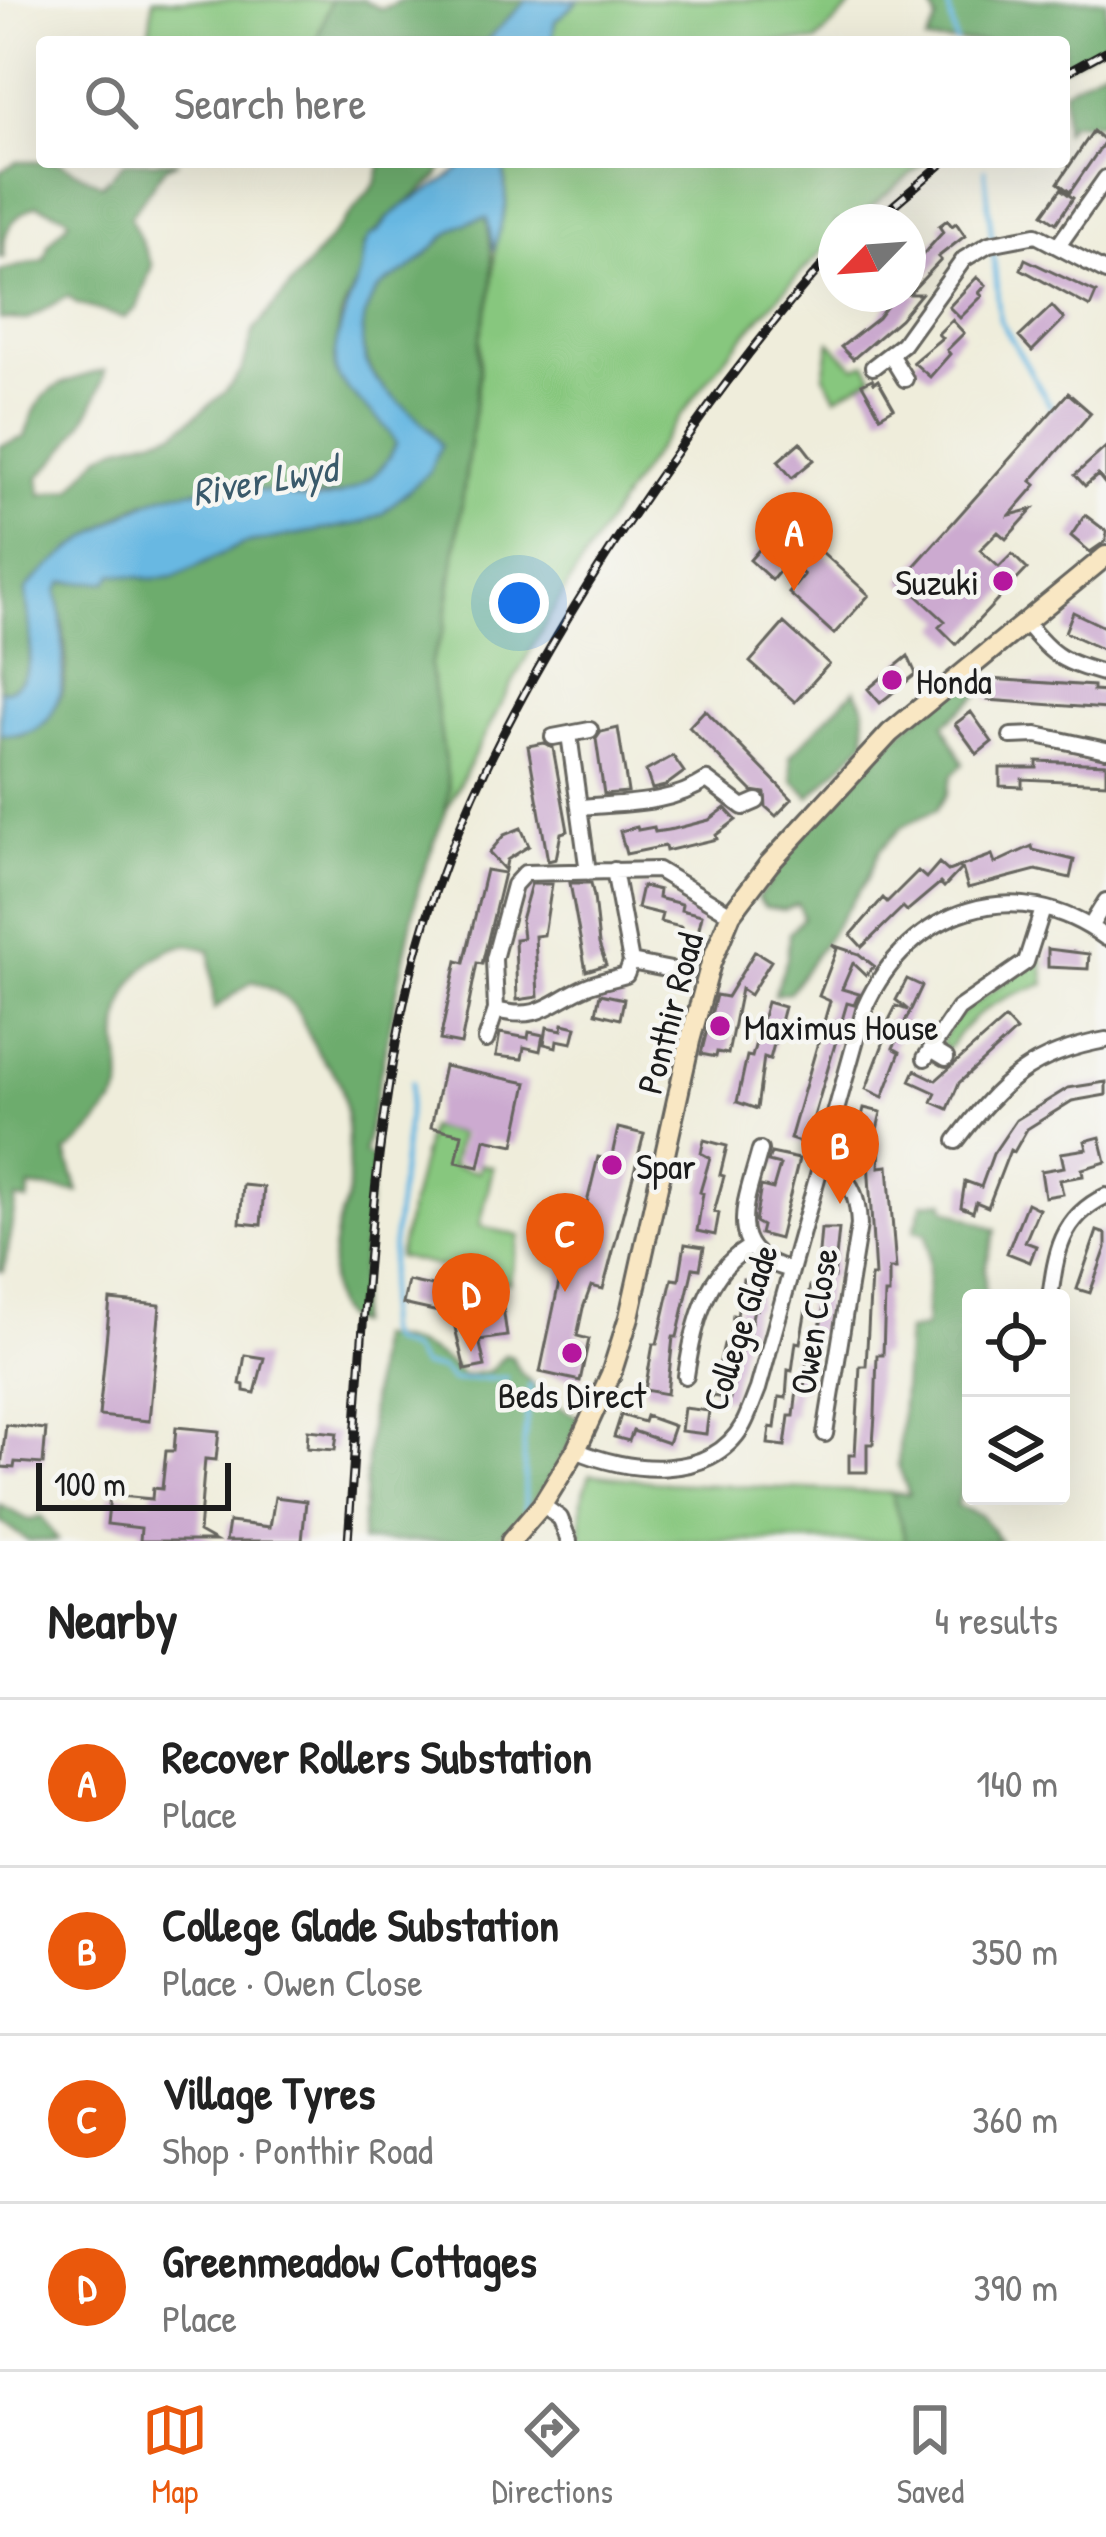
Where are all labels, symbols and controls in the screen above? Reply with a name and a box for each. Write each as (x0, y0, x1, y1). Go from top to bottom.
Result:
search box (36, 36, 1070, 168)
icon: search (78, 69, 144, 135)
text: Search here (174, 72, 366, 133)
north arrow (818, 204, 926, 312)
water label: River Lwyd (188, 439, 346, 519)
pin: A (755, 492, 833, 591)
place label: Suzuki (895, 557, 979, 606)
marker: Suzuki (990, 568, 1016, 594)
your location (489, 573, 549, 633)
place label: Honda (916, 656, 992, 705)
marker: Honda (879, 667, 905, 693)
street label: Ponthir Road (624, 927, 714, 1099)
place label: Maximus House (744, 1002, 939, 1051)
marker: Maximus House (707, 1013, 733, 1039)
pin: B (801, 1105, 879, 1204)
place label: Spar (636, 1141, 696, 1190)
marker: Spar (599, 1152, 625, 1178)
pin: C (526, 1193, 604, 1292)
street label: College Glade (689, 1238, 789, 1416)
street label: Owen Close (777, 1244, 849, 1398)
pin: D (432, 1253, 510, 1352)
map controls (962, 1289, 1070, 1505)
button: locate (962, 1289, 1070, 1397)
marker: Beds Direct (559, 1340, 585, 1366)
place label: Beds Direct (498, 1370, 647, 1419)
button: layers (962, 1397, 1070, 1505)
scale bar (36, 1457, 231, 1510)
text: 100 m (54, 1462, 126, 1506)
text: Nearby (48, 1585, 178, 1654)
text: 4 results (934, 1593, 1058, 1646)
text: Recover Rollers Substation (162, 1726, 592, 1787)
text: A (77, 1756, 97, 1809)
text: 140 m (976, 1756, 1058, 1809)
text: Place (162, 1787, 237, 1840)
text: College Glade Substation (162, 1894, 559, 1955)
text: B (77, 1924, 97, 1977)
text: 350 m (971, 1924, 1058, 1977)
text: Place · Owen Close (162, 1955, 423, 2008)
text: Village Tyres (162, 2062, 375, 2123)
text: C (76, 2092, 98, 2145)
text: 360 m (972, 2092, 1058, 2145)
text: Shop · Ponthir Road (162, 2123, 433, 2176)
text: Greenmeadow Cottages (162, 2230, 537, 2291)
text: D (78, 2260, 96, 2313)
text: 390 m (973, 2260, 1058, 2313)
text: Place (162, 2291, 237, 2344)
tab: Map (142, 2397, 208, 2513)
tab: Directions (492, 2397, 613, 2513)
tab: Saved (897, 2397, 964, 2513)

